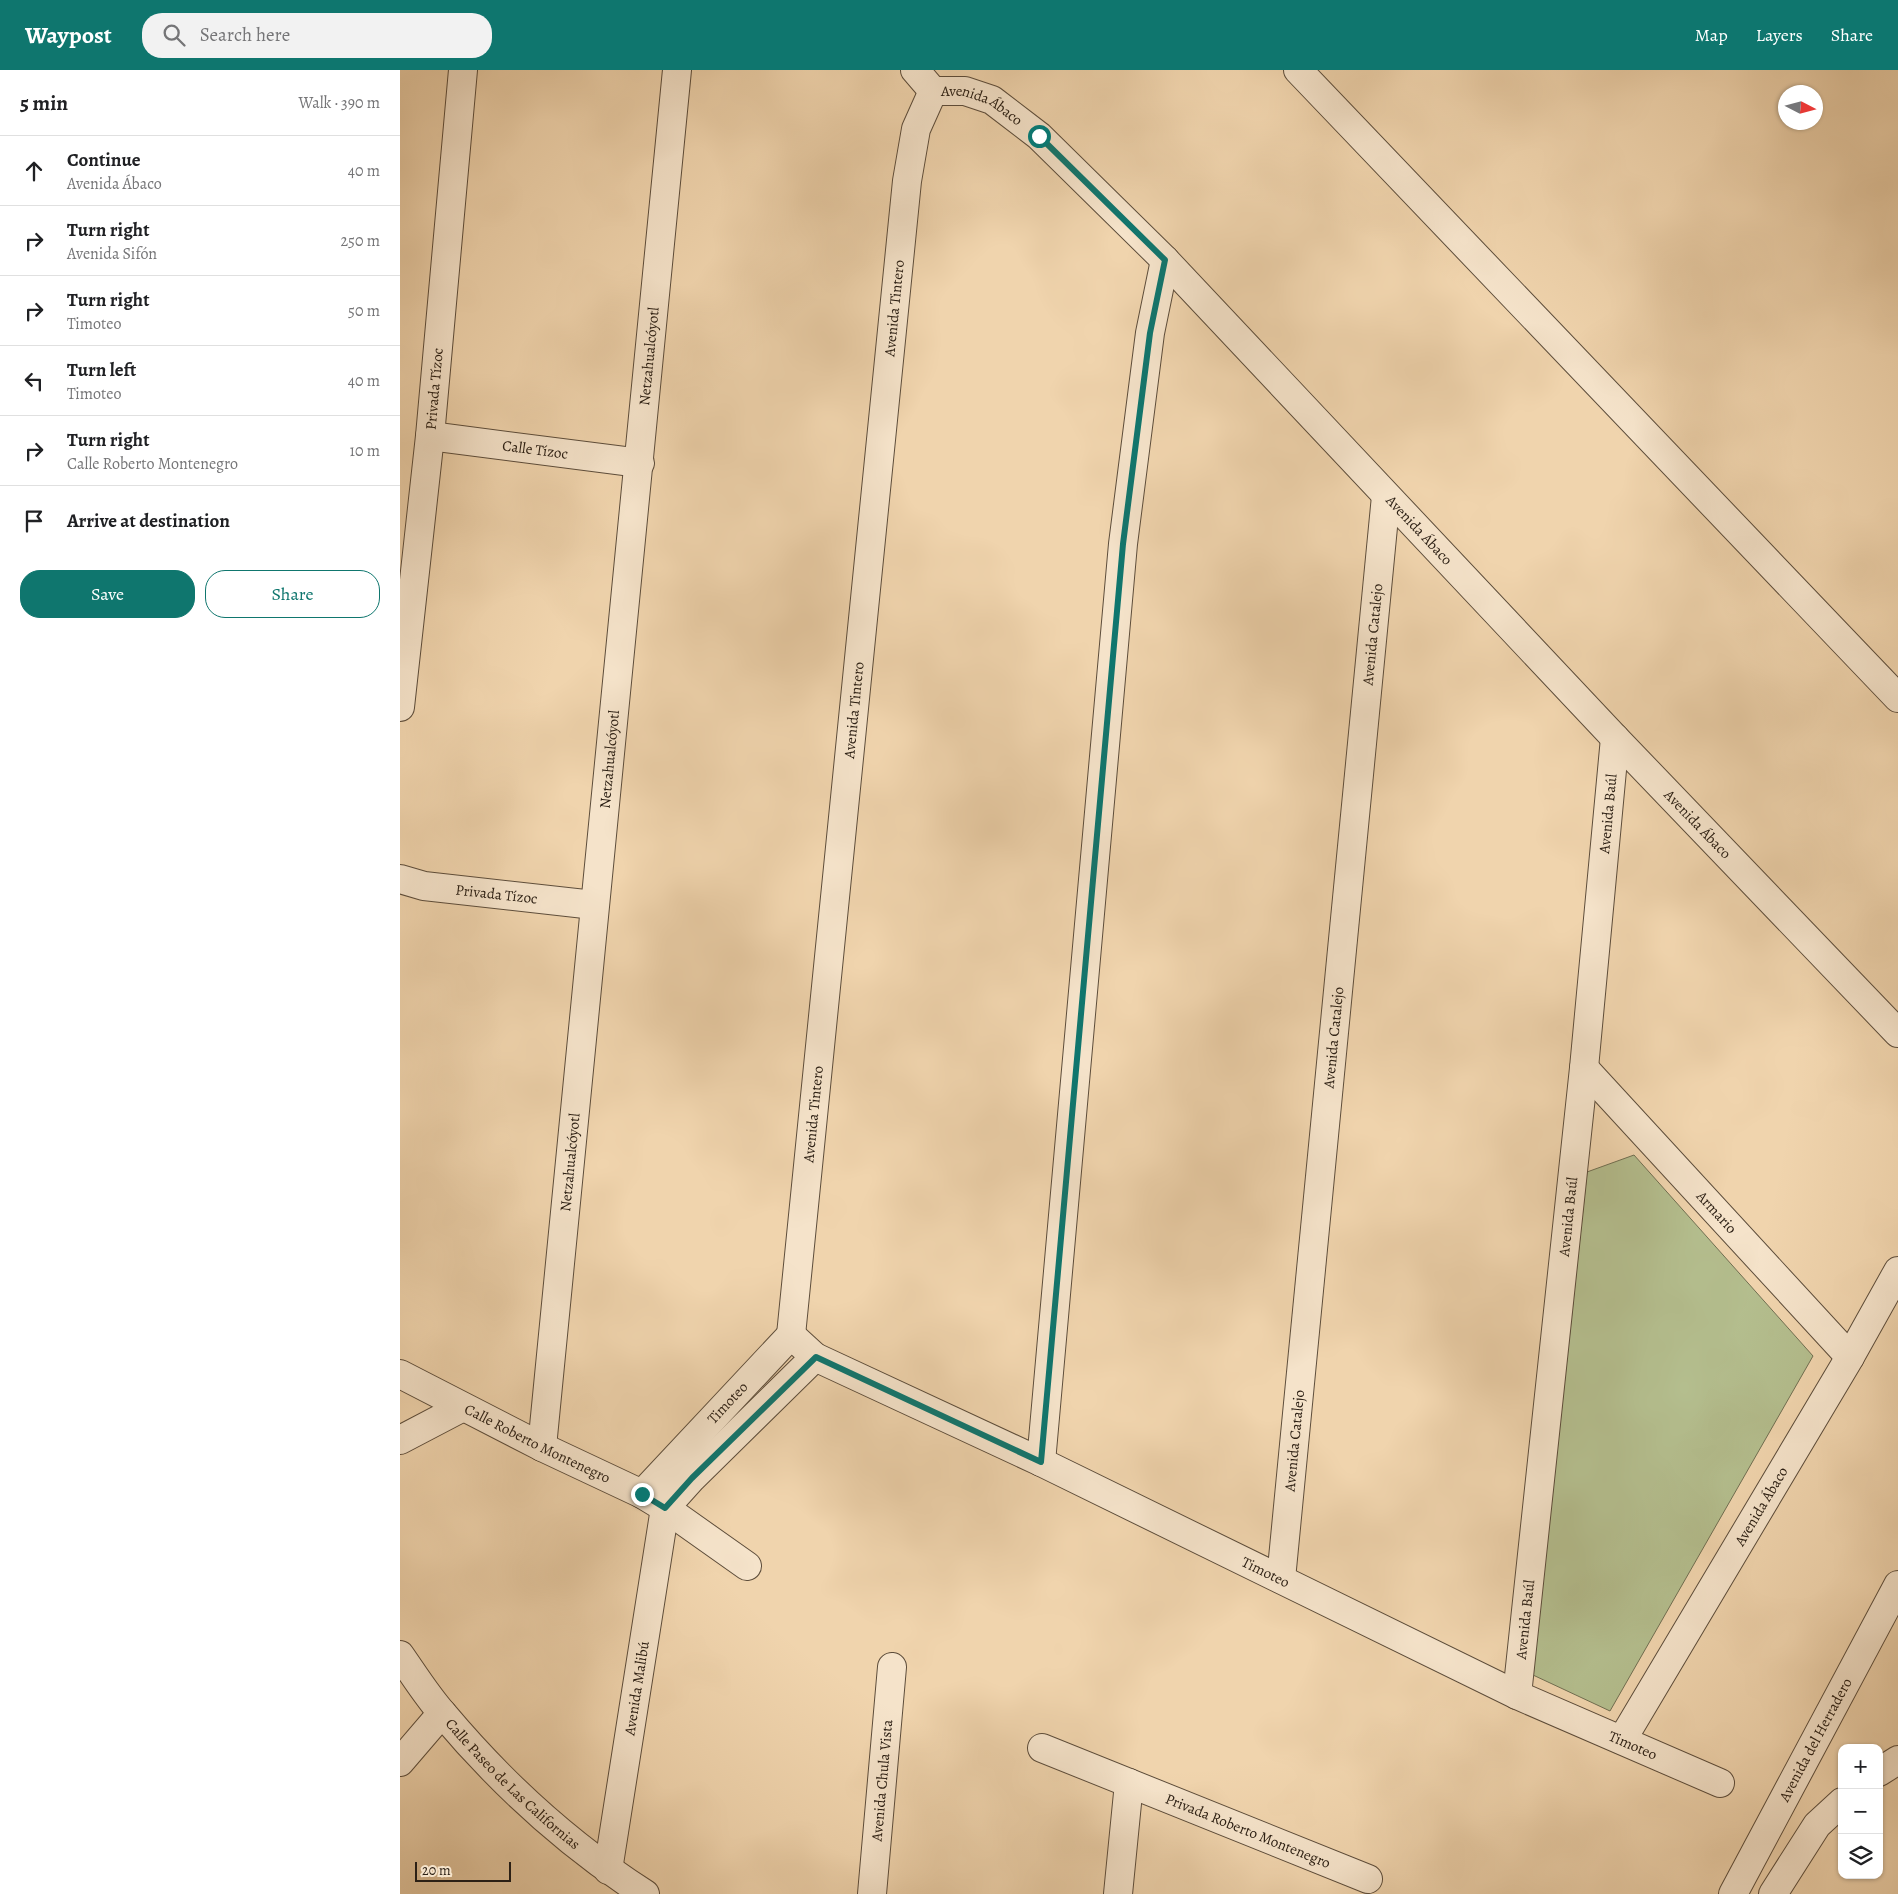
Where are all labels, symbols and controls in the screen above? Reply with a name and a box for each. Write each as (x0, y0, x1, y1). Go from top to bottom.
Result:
search box (142, 13, 492, 58)
text: Waypost (25, 19, 112, 51)
icon: search (160, 21, 188, 49)
text: Search here (200, 22, 290, 48)
text: Map (1695, 23, 1728, 47)
text: Layers (1756, 23, 1803, 47)
text: Share (1831, 23, 1873, 47)
street label: Avenida Ábaco (940, 81, 1027, 130)
north arrow (1778, 85, 1823, 130)
text: 5 min (20, 89, 68, 117)
text: Walk · 390 m (299, 92, 380, 114)
route start (1028, 125, 1051, 148)
text: Continue (67, 147, 141, 173)
icon: ahead (20, 157, 48, 185)
text: 40 m (348, 160, 380, 182)
text: Avenida Ábaco (67, 173, 162, 195)
text: Turn right (67, 217, 149, 243)
icon: right (20, 227, 48, 255)
text: 250 m (341, 230, 380, 252)
text: Avenida Sifón (67, 243, 157, 265)
street label: Avenida Tintero (879, 259, 909, 359)
text: Turn right (67, 287, 149, 313)
icon: right (20, 297, 48, 325)
text: 50 m (348, 300, 380, 322)
street label: Netzahualcóyotl (634, 306, 664, 406)
text: Timoteo (67, 313, 121, 335)
street label: Privada Tízoc (421, 347, 448, 431)
text: Turn left (67, 357, 136, 383)
icon: left (20, 367, 48, 395)
text: 40 m (348, 370, 380, 392)
text: Timoteo (67, 383, 121, 405)
text: Turn right (67, 427, 149, 453)
street label: Calle Tízoc (501, 435, 569, 464)
icon: right (20, 437, 48, 465)
text: 10 m (350, 440, 380, 462)
text: Calle Roberto Montenegro (67, 453, 238, 475)
street label: Avenida Ábaco (1381, 490, 1457, 569)
icon: arrive (20, 507, 48, 535)
text: Arrive at destination (67, 508, 230, 534)
button: Save (20, 570, 195, 618)
button: Share (205, 570, 380, 618)
street label: Avenida Catalejo (1358, 583, 1387, 687)
street label: Avenida Tintero (839, 661, 869, 760)
street label: Netzahualcóyotl (595, 709, 624, 809)
street label: Avenida Baúl (1594, 773, 1622, 855)
street label: Avenida Ábaco (1659, 784, 1736, 863)
street label: Privada Tízoc (455, 880, 539, 909)
street label: Avenida Catalejo (1319, 986, 1348, 1090)
street label: Avenida Tintero (798, 1065, 828, 1164)
street label: Netzahualcóyotl (555, 1112, 585, 1213)
street label: Avenida Baúl (1554, 1176, 1582, 1259)
street label: Armario (1691, 1186, 1741, 1238)
street label: Timoteo (703, 1377, 752, 1428)
street label: Avenida Catalejo (1279, 1389, 1309, 1493)
street label: Calle Roberto Montenegro (461, 1399, 614, 1488)
street label: Avenida Ábaco (1729, 1463, 1792, 1550)
route end (631, 1483, 654, 1506)
street label: Timoteo (1238, 1552, 1293, 1592)
street label: Avenida Baúl (1511, 1578, 1539, 1661)
street label: Avenida Malibú (619, 1639, 654, 1738)
street label: Avenida del Herradero (1774, 1674, 1857, 1806)
street label: Calle Paseo de Las Californias (441, 1714, 584, 1854)
street label: Avenida Chula Vista (867, 1719, 897, 1843)
street label: Timoteo (1605, 1726, 1660, 1765)
map controls (1838, 1744, 1883, 1879)
button: + (1838, 1744, 1883, 1789)
street label: Privada Roberto Montenegro (1162, 1789, 1334, 1873)
button: − (1838, 1789, 1883, 1834)
button: layers (1838, 1834, 1883, 1879)
scale bar (415, 1859, 511, 1882)
text: 20 m (422, 1861, 451, 1880)

